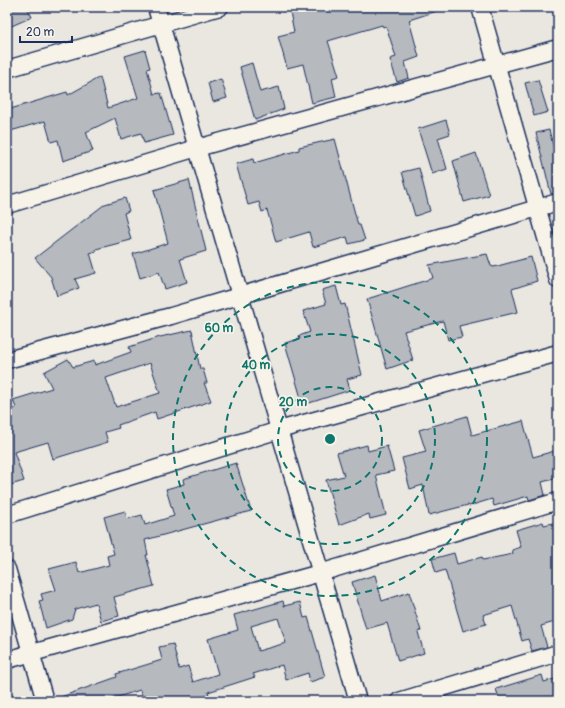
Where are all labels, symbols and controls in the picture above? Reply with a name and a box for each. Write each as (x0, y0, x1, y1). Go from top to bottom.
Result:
scale bar (20, 18, 72, 44)
text: 20 m (26, 25, 55, 40)
text: 60 m (205, 321, 234, 336)
text: 40 m (241, 358, 271, 373)
text: 20 m (279, 395, 307, 410)
centre of rings (323, 432, 337, 446)

